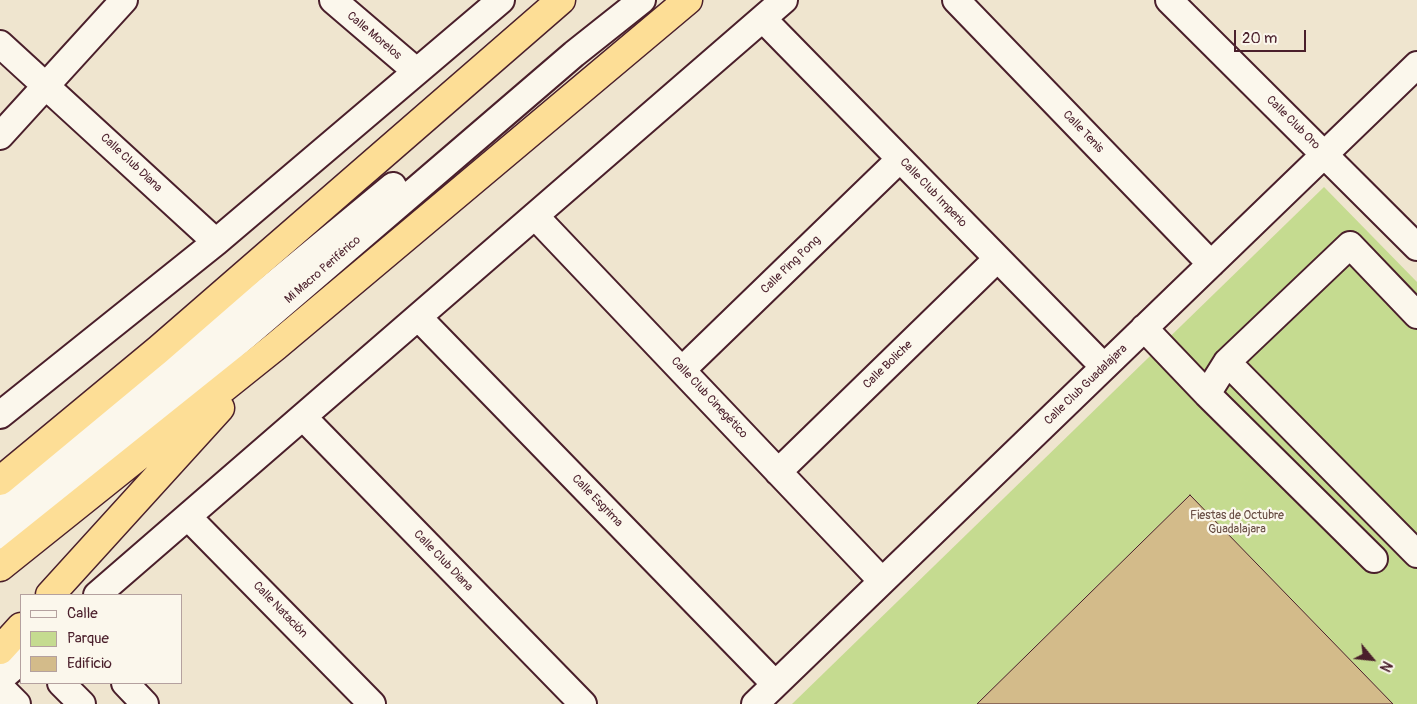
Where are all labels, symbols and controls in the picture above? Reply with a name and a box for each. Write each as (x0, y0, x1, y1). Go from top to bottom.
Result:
street label: Calle Morelos (344, 9, 404, 63)
scale bar (1237, 20, 1310, 52)
text: 20 m (1242, 29, 1277, 48)
street label: Calle Club Oro (1263, 93, 1323, 153)
street label: Calle Tenis (1059, 108, 1107, 156)
street label: Calle Club Diana (97, 131, 165, 195)
street label: Calle Club Imperio (896, 155, 970, 231)
street label: Mi Macro Periférico (282, 233, 364, 307)
street label: Calle Ping Pong (758, 233, 824, 297)
street label: Calle Boliche (860, 338, 916, 392)
street label: Calle Club Guadalajara (1042, 342, 1130, 428)
street label: Calle Club Cinegético (668, 354, 750, 442)
street label: Calle Esgrima (568, 472, 626, 530)
park label: Fiestas de Octubre Guadalajara (1190, 509, 1284, 537)
street label: Calle Club Diana (410, 527, 476, 595)
street label: Calle Natación (250, 579, 310, 641)
legend (20, 594, 182, 684)
text: Calle (67, 604, 98, 623)
text: Parque (67, 629, 109, 648)
north arrow (1347, 634, 1397, 684)
text: Edificio (67, 654, 112, 673)
text: N (1376, 658, 1395, 674)

